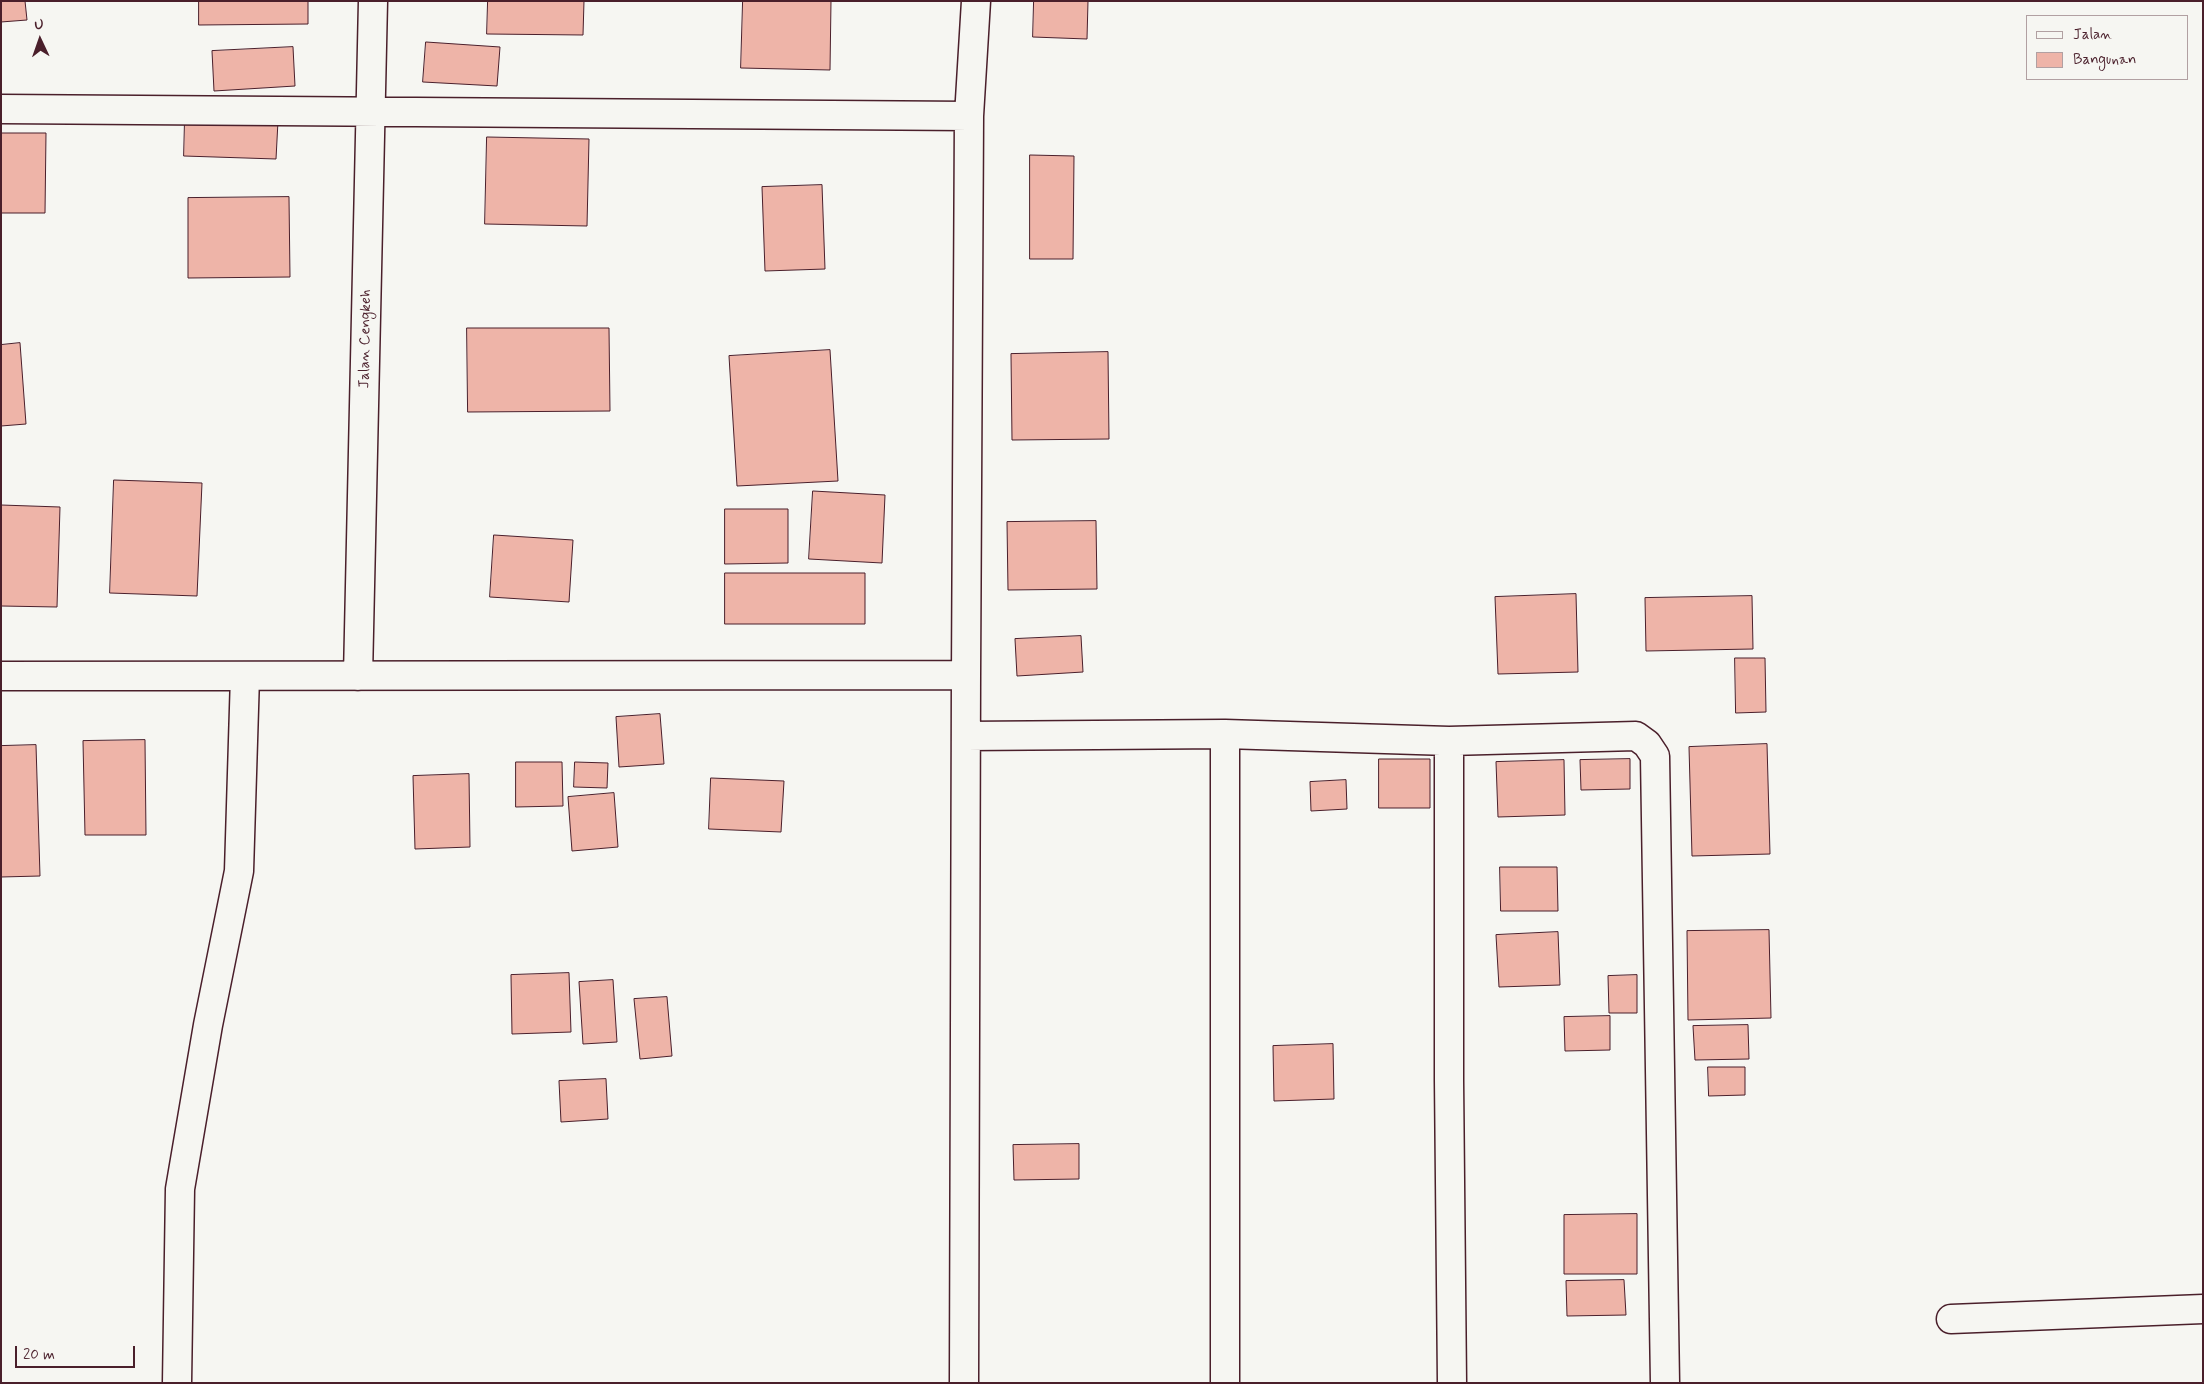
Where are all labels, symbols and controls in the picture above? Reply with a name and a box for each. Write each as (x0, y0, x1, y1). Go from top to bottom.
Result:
north arrow (15, 15, 65, 65)
legend (2026, 15, 2189, 80)
text: U (34, 16, 44, 34)
text: Jalan (2073, 25, 2112, 45)
text: Bangunan (2073, 50, 2136, 70)
street label: Jalan Cengkeh (356, 289, 376, 389)
scale bar (18, 1336, 138, 1368)
text: 20 m (23, 1345, 55, 1365)

